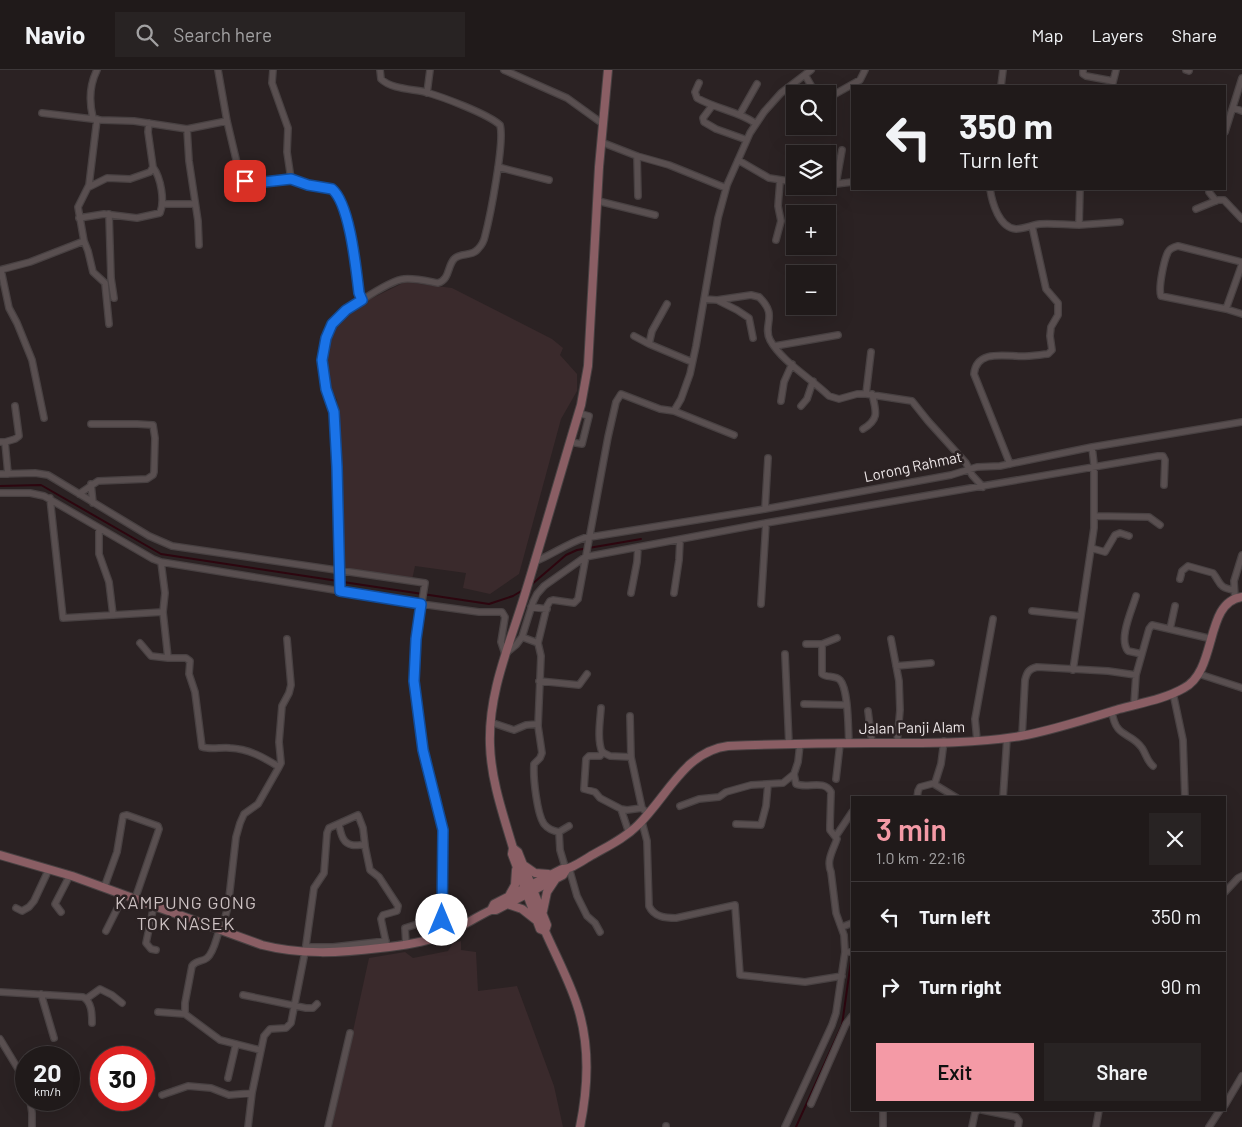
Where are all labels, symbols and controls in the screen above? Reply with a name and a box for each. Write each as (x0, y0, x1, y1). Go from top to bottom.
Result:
search box (115, 12, 465, 57)
text: Navio (25, 20, 85, 49)
icon: search (133, 21, 161, 49)
text: Search here (173, 23, 272, 46)
text: Map (1031, 24, 1063, 46)
text: Layers (1091, 24, 1144, 46)
text: Share (1172, 24, 1217, 46)
map controls (786, 85, 836, 315)
button: search (786, 85, 836, 135)
text: 350 m (959, 104, 1053, 146)
icon: left (876, 105, 941, 170)
button: layers (786, 145, 836, 195)
text: Turn left (959, 146, 1039, 172)
pin (224, 160, 266, 202)
icon: arrive (231, 167, 259, 195)
button: + (786, 205, 836, 255)
button: − (786, 265, 836, 315)
street label: Lorong Rahmat (862, 447, 963, 485)
street label: Jalan Panji Alam (859, 717, 965, 737)
text: 3 min (876, 811, 947, 847)
button: close (1149, 813, 1201, 865)
text: 1.0 km · 22:16 (876, 848, 965, 867)
district label: KAMPUNG GONG TOK NASEK (115, 891, 257, 934)
position arrow (415, 893, 467, 945)
icon: left (876, 903, 904, 931)
text: Turn left (919, 905, 990, 928)
text: 350 m (1151, 905, 1201, 928)
icon: right (876, 973, 904, 1001)
text: Turn right (919, 975, 1001, 998)
text: 90 m (1161, 975, 1201, 998)
button: Exit (876, 1043, 1034, 1101)
button: Share (1044, 1043, 1201, 1101)
speed limit sign: 30 (90, 1046, 155, 1111)
text: 20 (33, 1057, 62, 1087)
text: km/h (34, 1084, 61, 1098)

